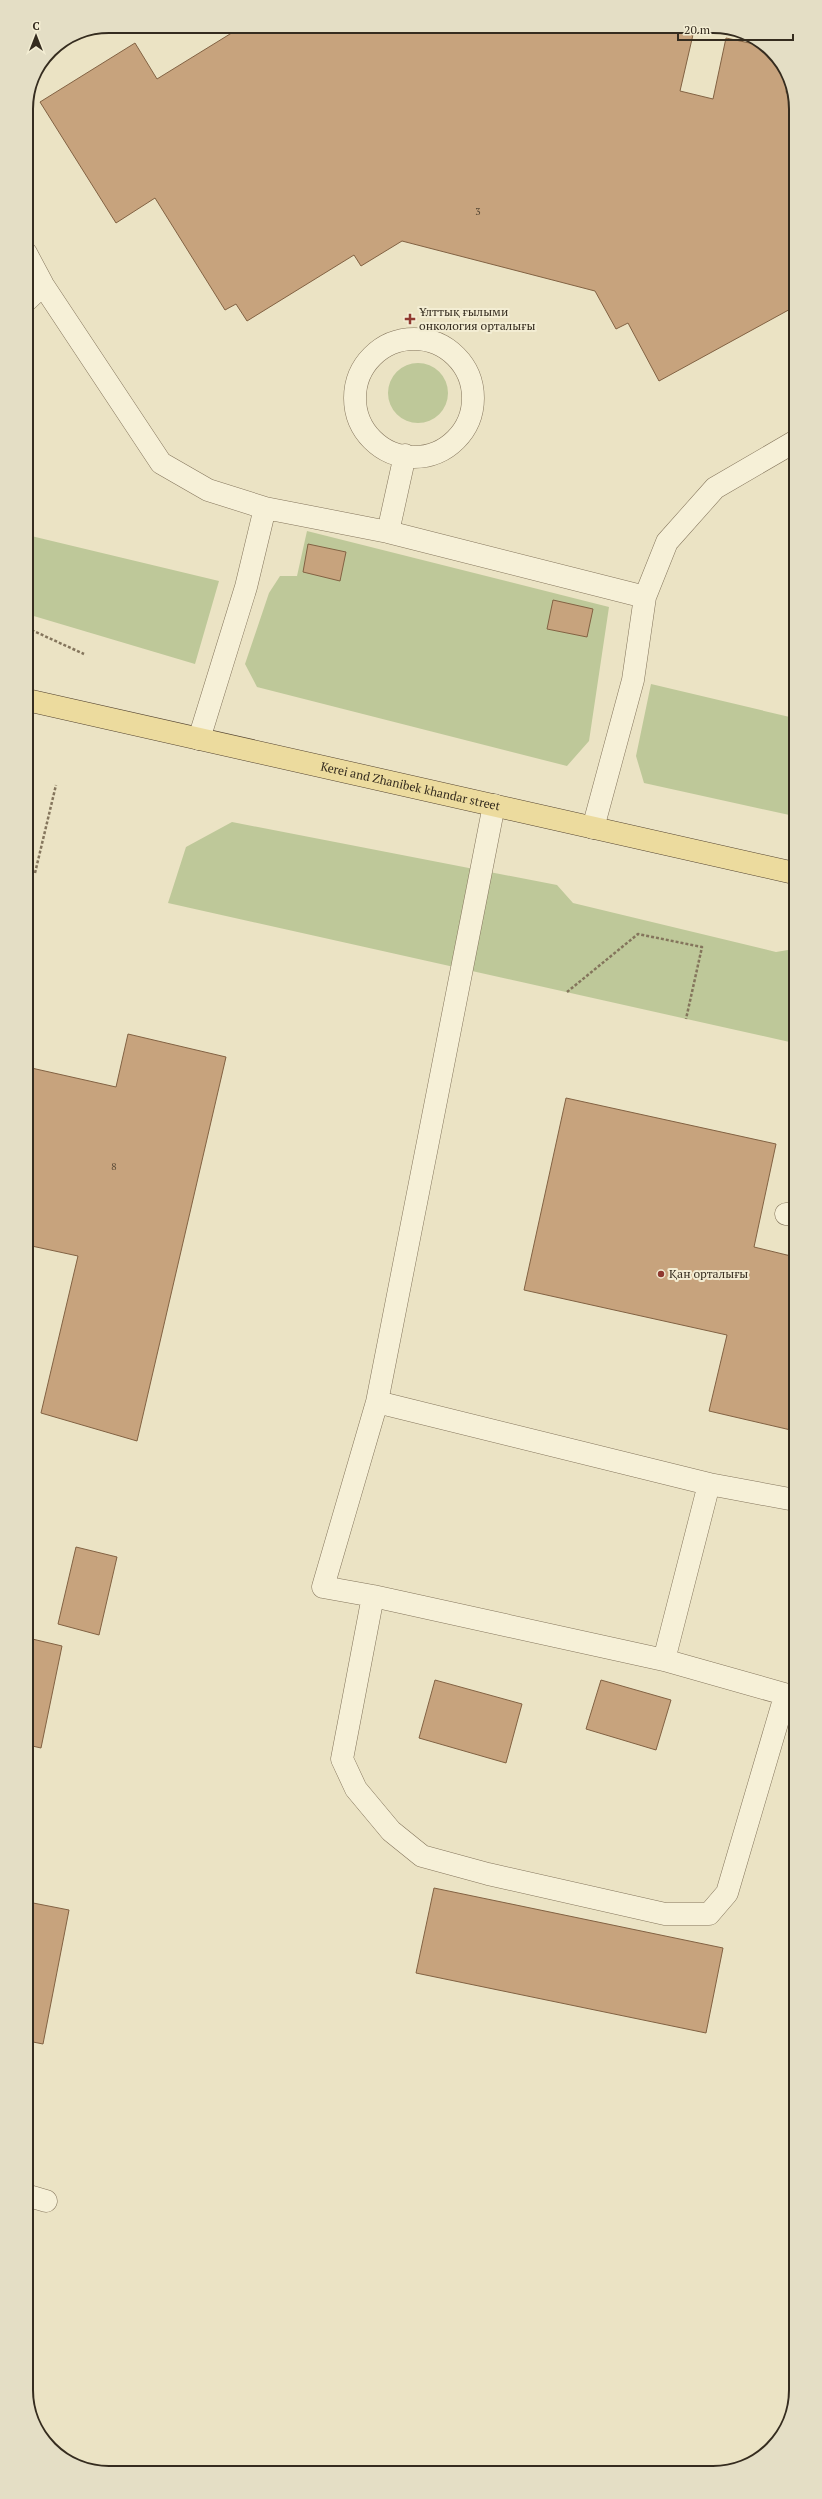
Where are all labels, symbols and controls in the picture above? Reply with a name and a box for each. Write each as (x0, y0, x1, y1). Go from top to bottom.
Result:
north arrow (16, 16, 56, 56)
scale bar (678, 16, 793, 42)
text: С (32, 19, 40, 33)
text: 20 m (684, 22, 711, 37)
house number: 3 (475, 205, 481, 218)
place label: Ұлттық ғылыми онкология орталығы (419, 304, 535, 333)
marker: Ұлттық ғылыми онкология орталығы (404, 313, 416, 325)
street label: Kerei and Zhanibek khandar street (319, 758, 502, 814)
house number: 8 (111, 1160, 117, 1173)
place label: Қан орталығы (669, 1266, 748, 1281)
marker: Қан орталығы (656, 1269, 666, 1279)

